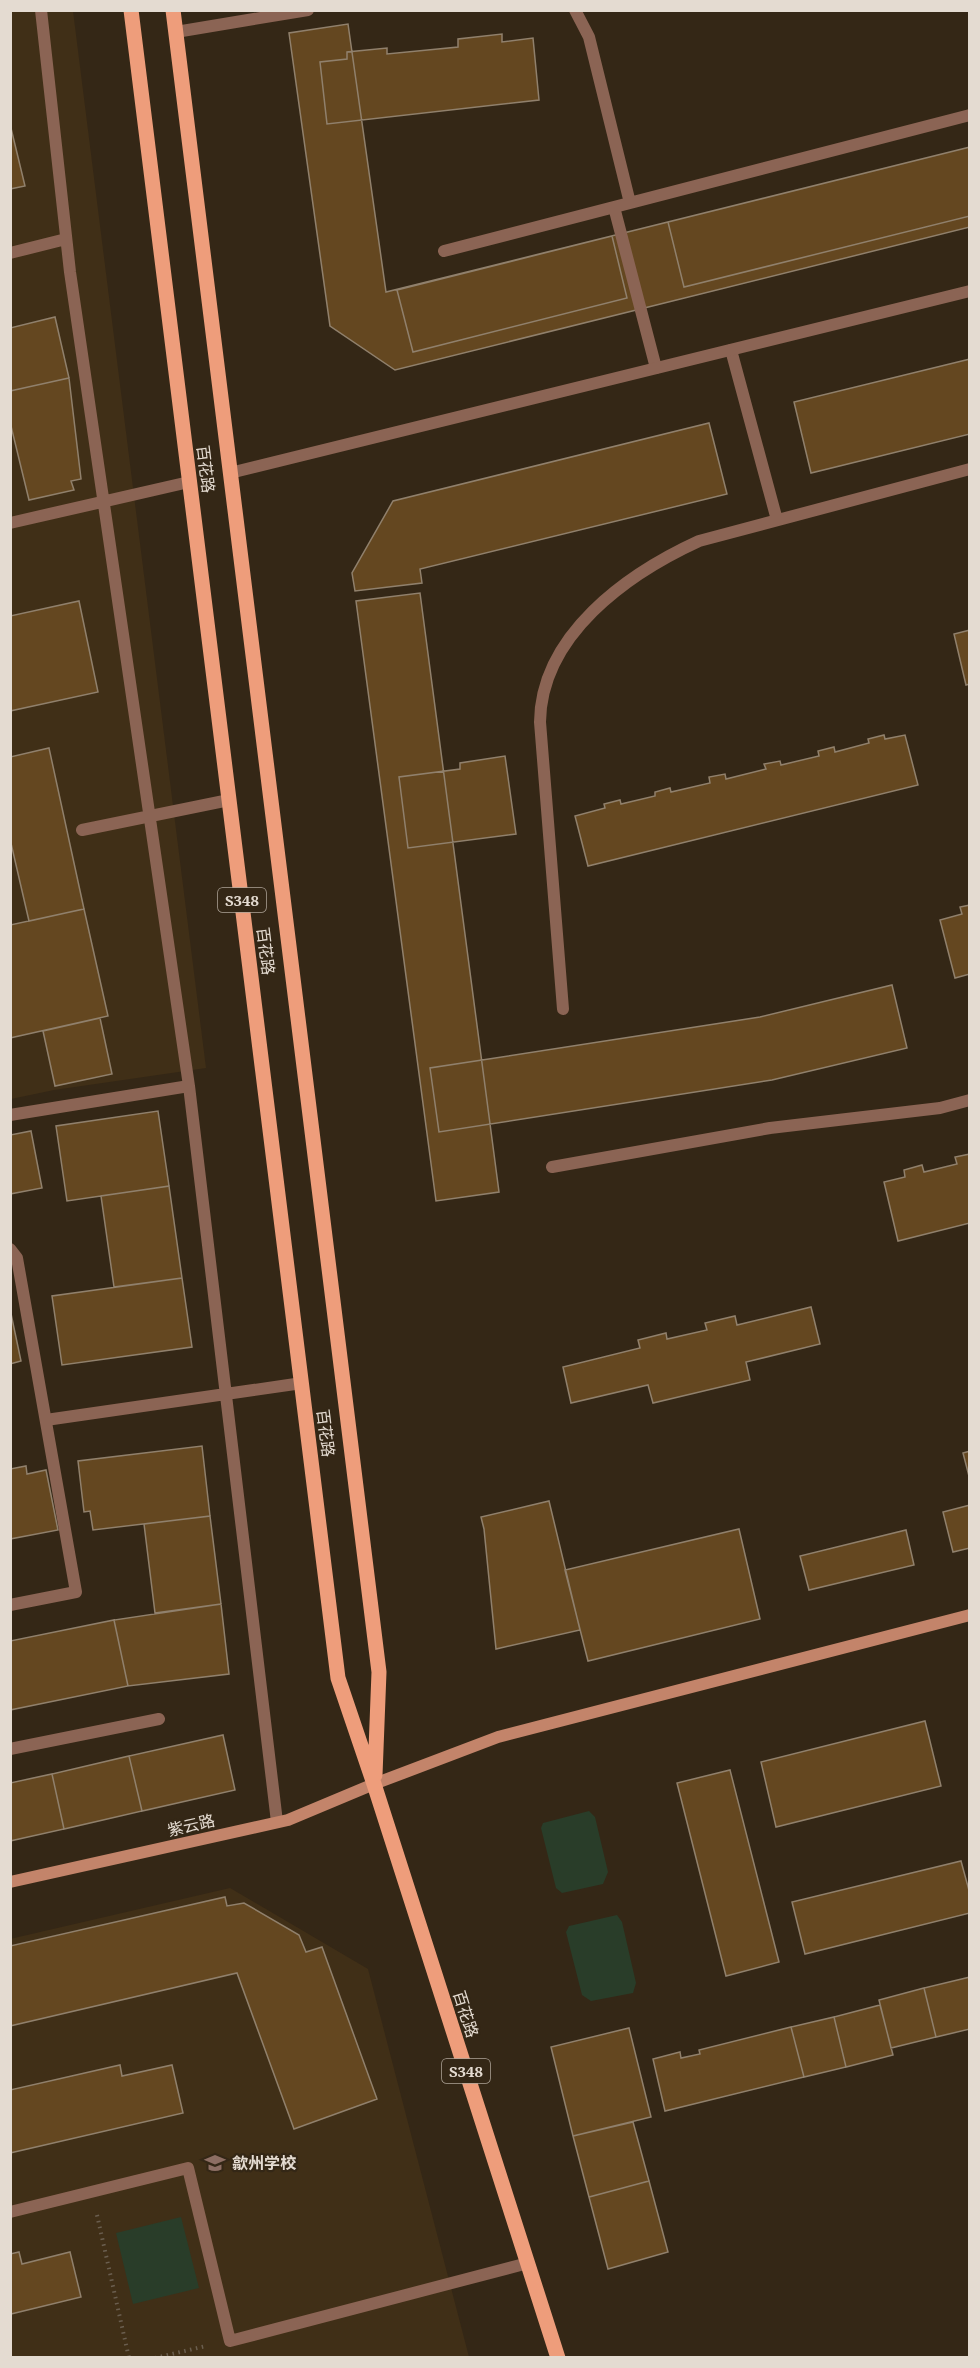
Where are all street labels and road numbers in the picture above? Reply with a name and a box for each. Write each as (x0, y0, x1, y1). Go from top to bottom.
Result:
street label: 百花路 (192, 444, 220, 494)
road number: S348 (218, 888, 266, 912)
street label: 百花路 (252, 926, 280, 976)
street label: 百花路 (312, 1408, 340, 1458)
street label: 紫云路 (165, 1809, 217, 1841)
street label: 百花路 (448, 1988, 484, 2040)
road number: S348 (442, 2059, 490, 2083)

